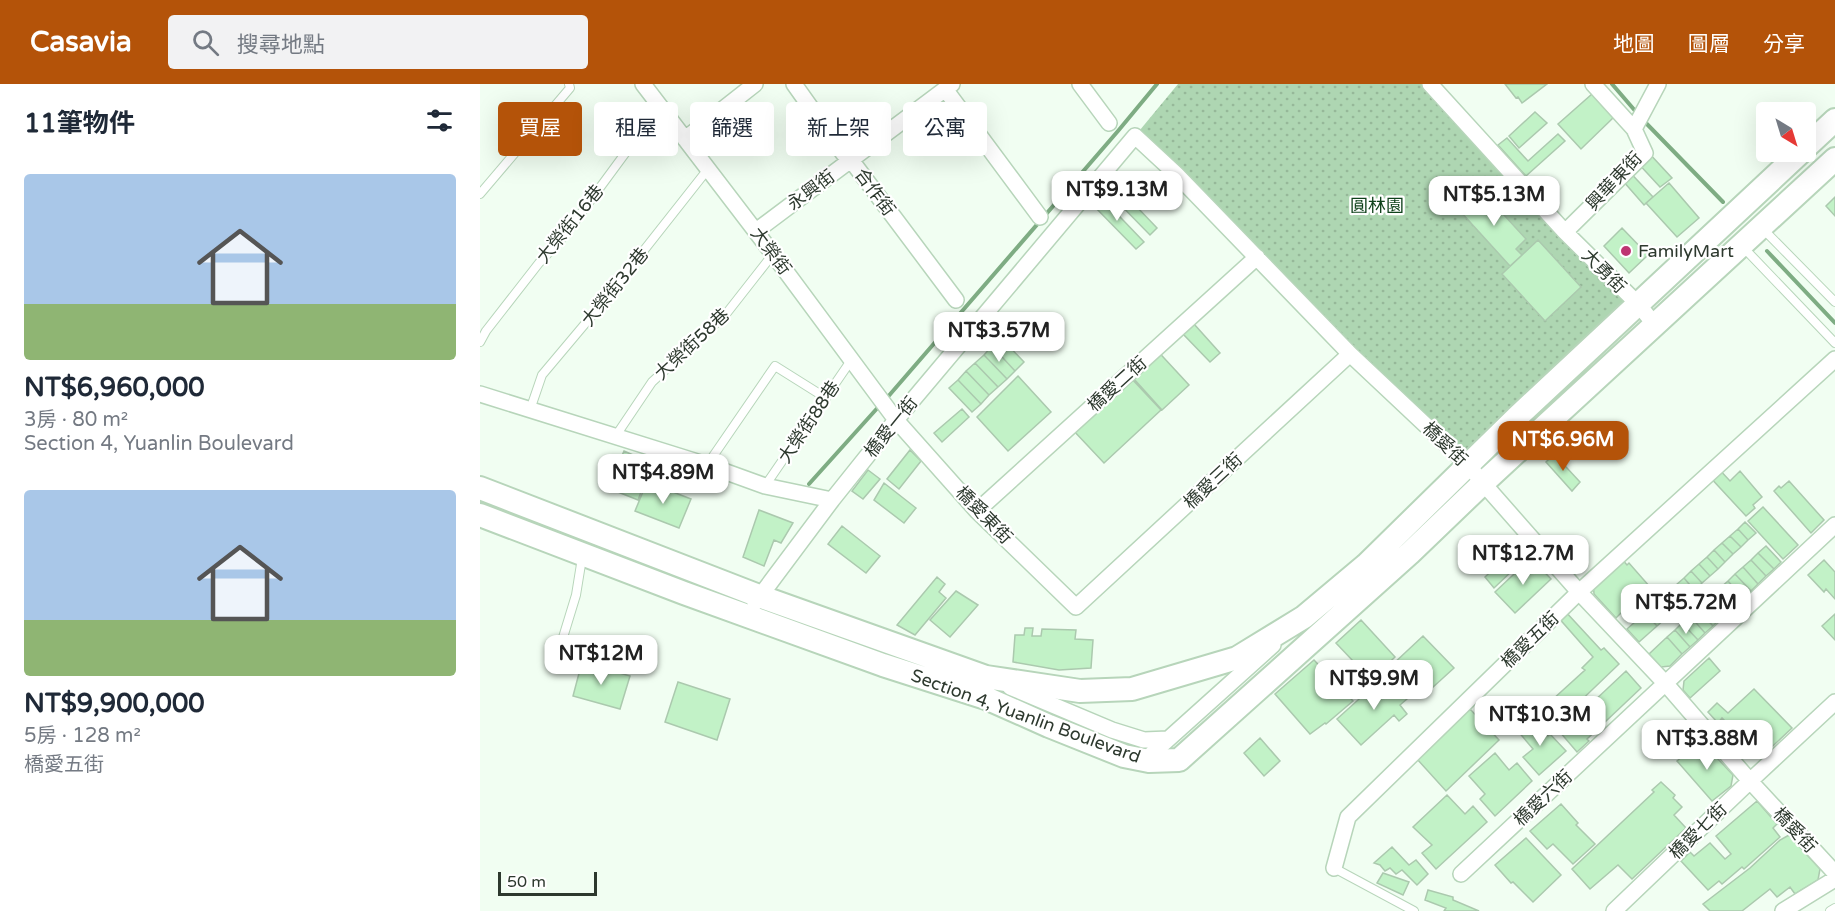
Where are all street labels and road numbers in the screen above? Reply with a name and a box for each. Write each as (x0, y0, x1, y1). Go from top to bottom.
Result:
street label: 興華東街 (1581, 147, 1647, 215)
street label: 合作街 (850, 164, 900, 220)
street label: 永興街 (783, 165, 839, 215)
street label: 大榮街16巷 (532, 180, 608, 268)
street label: 大榮街 (746, 223, 796, 279)
street label: 大榮街32巷 (577, 243, 653, 331)
street label: 大勇街 (1577, 244, 1631, 298)
street label: 大榮街58巷 (650, 304, 734, 384)
street label: 橋愛二街 (1083, 352, 1151, 416)
street label: 大榮街88巷 (773, 377, 845, 467)
street label: 橋愛一街 (860, 392, 922, 462)
street label: 橋愛街 (1418, 417, 1472, 471)
street label: 橋愛三街 (1179, 448, 1247, 514)
street label: 橋愛東街 (951, 481, 1017, 549)
street label: 橋愛五街 (1496, 607, 1564, 673)
street label: Section 4, Yuanlin Boulevard (908, 664, 1144, 768)
street label: 橋愛六街 (1509, 765, 1577, 831)
street label: 橋愛七街 (1664, 798, 1732, 864)
street label: 橋愛街 (1769, 803, 1821, 857)

